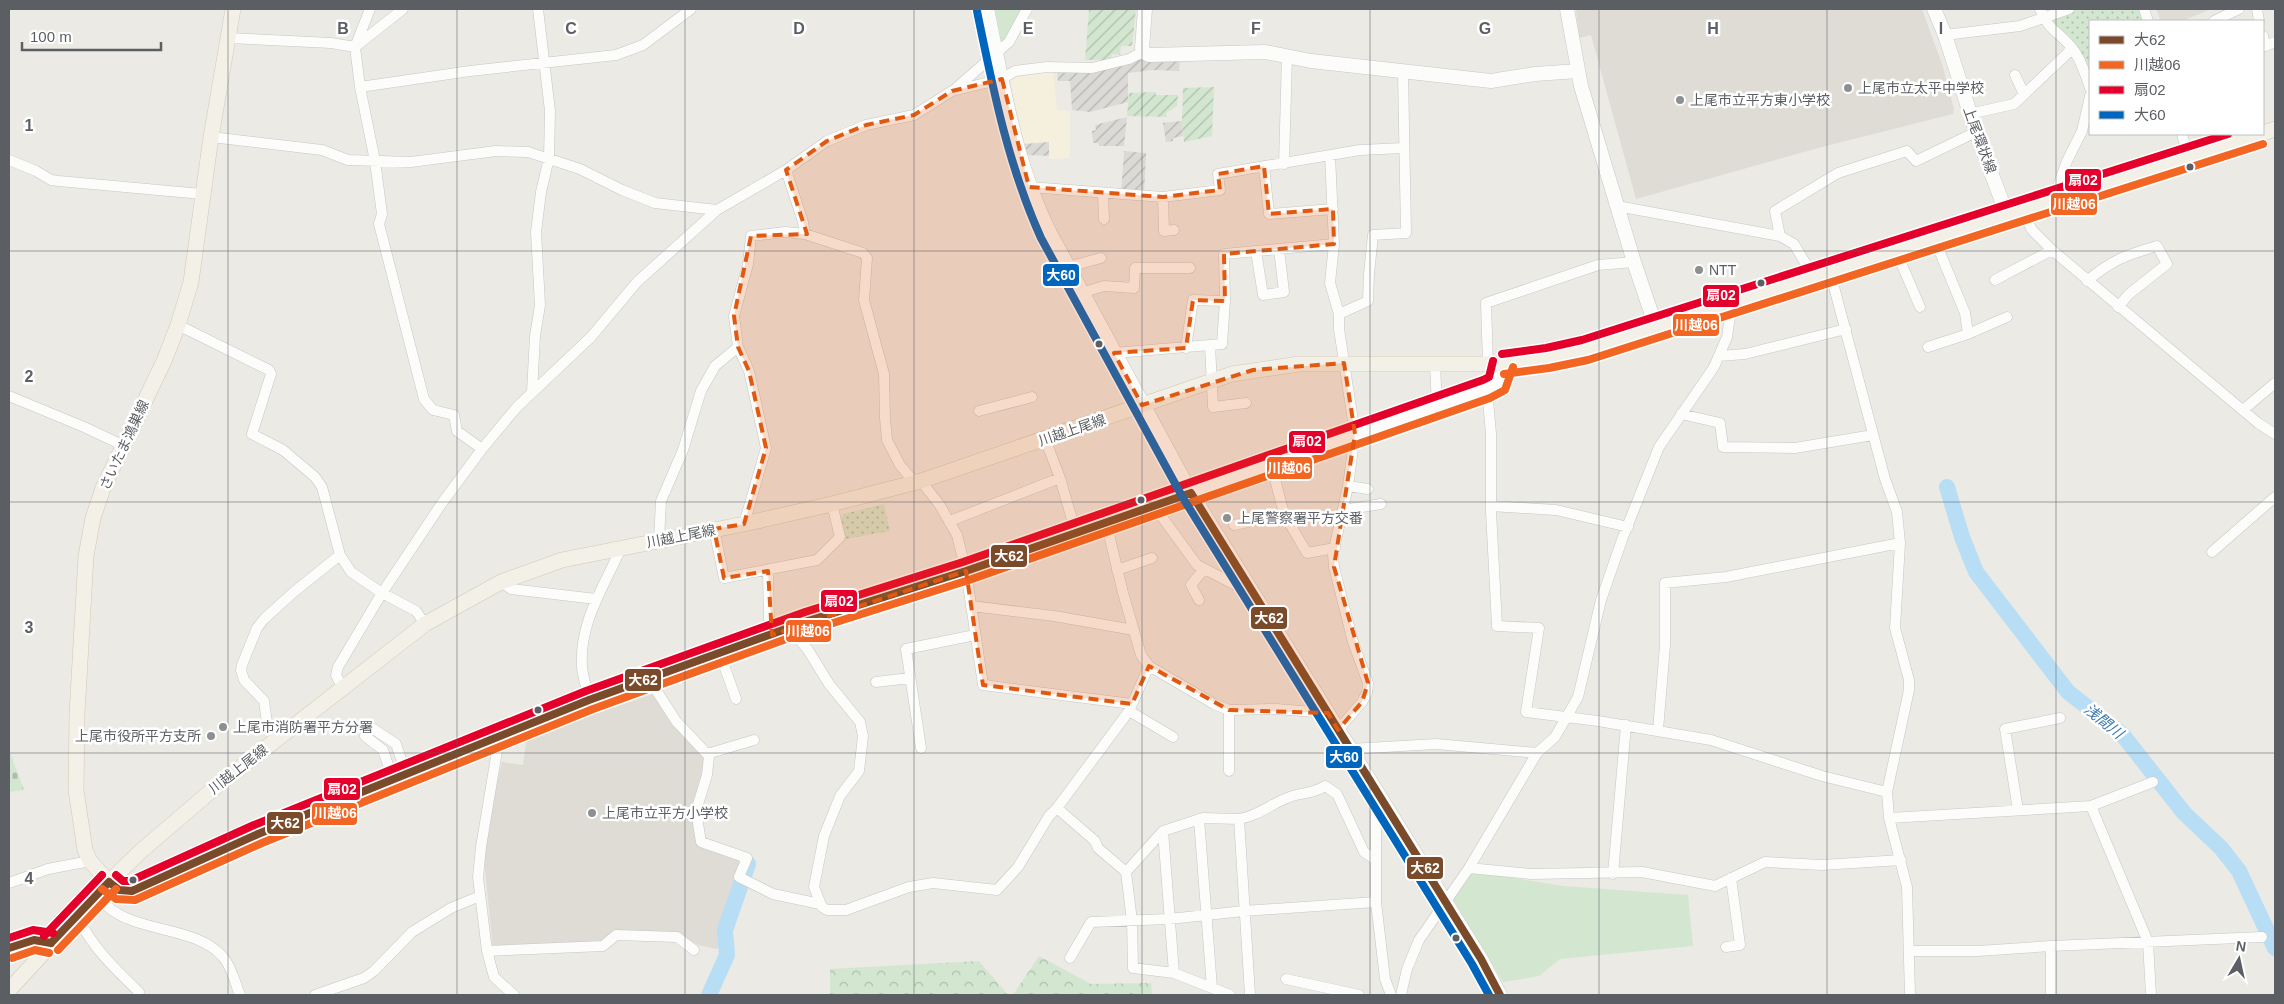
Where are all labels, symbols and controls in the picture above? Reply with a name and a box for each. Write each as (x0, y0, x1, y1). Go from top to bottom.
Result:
scale bar (22, 20, 161, 52)
text: B (337, 20, 349, 37)
text: C (565, 20, 577, 37)
text: D (793, 20, 805, 37)
text: E (1023, 20, 1034, 37)
text: F (1251, 20, 1261, 37)
text: G (1479, 20, 1491, 37)
text: H (1707, 20, 1719, 37)
text: I (1939, 20, 1943, 37)
legend (2089, 20, 2264, 135)
text: 100 m (30, 28, 72, 45)
text: 大62 (2134, 31, 2166, 48)
text: 川越06 (2134, 56, 2181, 73)
place label: 上尾市立太平中学校 (1858, 80, 1984, 96)
text: 扇02 (2134, 81, 2166, 98)
marker: 上尾市立太平中学校 (1842, 82, 1854, 94)
place label: 上尾市立平方東小学校 (1690, 92, 1830, 108)
marker: 上尾市立平方東小学校 (1674, 94, 1686, 106)
street label: 上尾環状線 (1961, 104, 1999, 176)
text: 大60 (2134, 106, 2166, 123)
text: 1 (25, 117, 34, 134)
unlabelled marker (2185, 162, 2195, 172)
line badge: 扇02 (2064, 168, 2102, 192)
text: 扇02 (2068, 172, 2098, 188)
line badge: 川越06 (2050, 192, 2098, 216)
text: 川越06 (2052, 196, 2096, 212)
place label: NTT (1709, 262, 1737, 278)
line badge: 大60 (1042, 263, 1080, 287)
marker: NTT (1693, 264, 1705, 276)
text: 大60 (1046, 267, 1076, 283)
unlabelled marker (1756, 278, 1766, 288)
line badge: 扇02 (1702, 284, 1740, 308)
text: 扇02 (1706, 287, 1736, 303)
line badge: 川越06 (1672, 313, 1720, 337)
text: 川越06 (1674, 317, 1718, 333)
unlabelled marker (1094, 339, 1104, 349)
text: 2 (25, 368, 34, 385)
street label: さいたま鴻巣線 (96, 397, 152, 493)
street label: 川越上尾線 (1036, 411, 1108, 449)
line badge: 扇02 (1288, 430, 1326, 454)
text: 扇02 (1292, 433, 1322, 449)
line badge: 川越06 (1266, 456, 1313, 480)
text: 川越06 (1267, 460, 1311, 476)
unlabelled marker (1136, 495, 1146, 505)
place label: 上尾警察署平方交番 (1237, 510, 1363, 526)
marker: 上尾警察署平方交番 (1221, 512, 1233, 524)
street label: 川越上尾線 (645, 521, 717, 551)
line badge: 大62 (990, 544, 1028, 568)
text: 大62 (994, 548, 1024, 564)
line badge: 扇02 (820, 589, 858, 613)
text: 扇02 (824, 593, 854, 609)
line badge: 大62 (1250, 606, 1288, 630)
text: 大62 (1254, 610, 1284, 626)
text: 3 (25, 619, 34, 636)
line badge: 川越06 (785, 619, 832, 643)
text: 川越06 (786, 623, 830, 639)
line badge: 大62 (624, 668, 662, 692)
text: 大62 (628, 672, 658, 688)
water label: 浅間川 (2081, 700, 2128, 743)
unlabelled marker (533, 705, 543, 715)
place label: 上尾市消防署平方分署 (233, 719, 373, 735)
marker: 上尾市消防署平方分署 (217, 721, 229, 733)
place label: 上尾市役所平方支所 (75, 728, 201, 744)
marker: 上尾市役所平方支所 (205, 730, 217, 742)
street label: 川越上尾線 (205, 741, 271, 797)
line badge: 大60 (1325, 745, 1363, 769)
text: 大60 (1329, 749, 1359, 765)
line badge: 扇02 (323, 777, 361, 801)
text: 扇02 (327, 781, 357, 797)
line badge: 川越06 (311, 802, 358, 826)
text: 川越06 (313, 805, 357, 821)
place label: 上尾市立平方小学校 (602, 805, 728, 821)
marker: 上尾市立平方小学校 (586, 807, 598, 819)
line badge: 大62 (266, 811, 304, 835)
text: 大62 (270, 815, 300, 831)
line badge: 大62 (1406, 856, 1444, 880)
text: 大62 (1410, 860, 1440, 876)
text: 4 (25, 870, 34, 887)
unlabelled marker (128, 875, 138, 885)
unlabelled marker (1451, 933, 1461, 943)
north arrow (2214, 934, 2264, 984)
text: N (2235, 937, 2247, 955)

